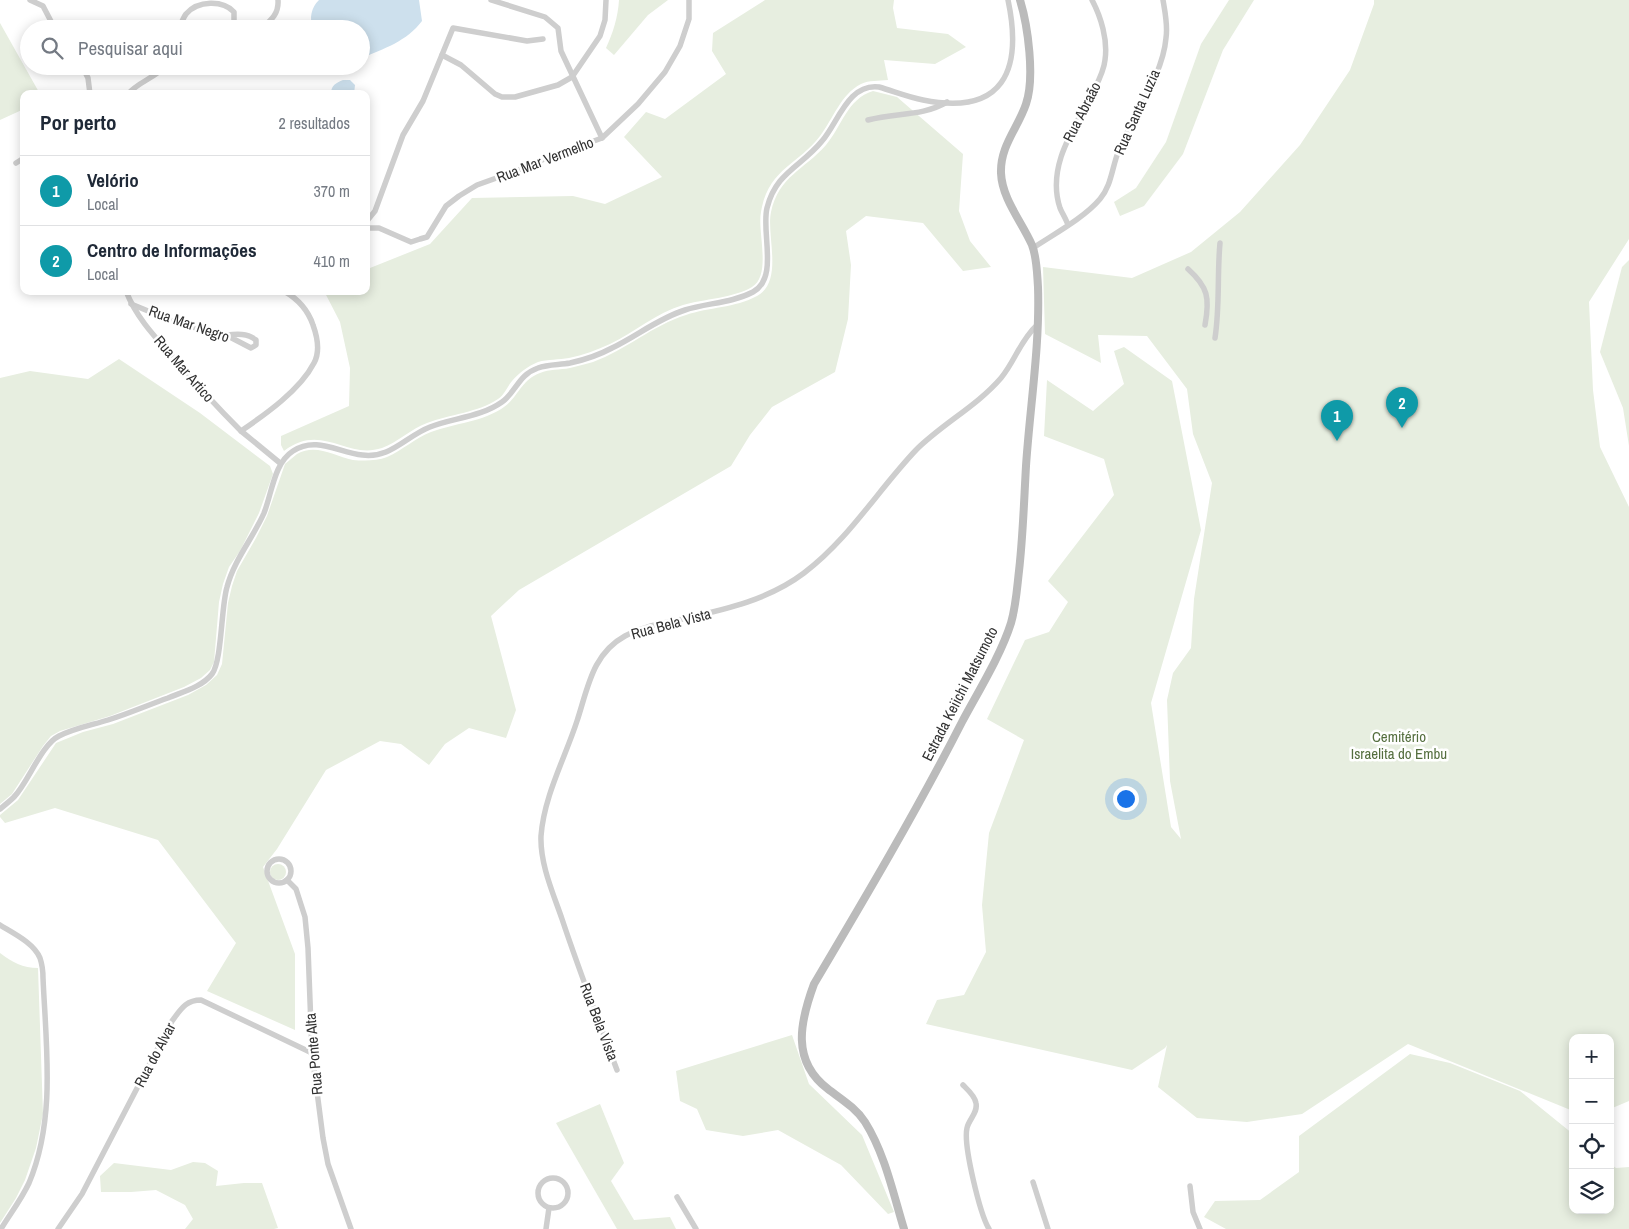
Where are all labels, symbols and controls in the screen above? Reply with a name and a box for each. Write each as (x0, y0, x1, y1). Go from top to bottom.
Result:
search box (20, 20, 370, 75)
icon: search (38, 34, 66, 62)
text: Pesquisar aqui (78, 35, 183, 61)
street label: Rua Santa Luzia (1108, 66, 1165, 158)
street label: Rua Abraão (1057, 78, 1106, 145)
text: Por perto (40, 108, 117, 137)
text: 2 resultados (279, 112, 350, 134)
street label: Rua Mar Vermelho (493, 131, 597, 188)
text: Velório (87, 167, 139, 193)
text: 1 (52, 180, 60, 202)
text: 370 m (314, 180, 350, 202)
text: Local (87, 193, 118, 215)
text: Centro de Informações (87, 237, 257, 263)
text: 2 (52, 250, 60, 272)
text: 410 m (314, 250, 350, 272)
text: Local (87, 263, 118, 285)
street label: Rua Mar Negro (146, 300, 232, 347)
street label: Rua Mar Artico (150, 331, 219, 407)
pin: 2 (1386, 387, 1418, 428)
pin: 1 (1321, 400, 1353, 441)
street label: Rua Bela Vista (629, 603, 713, 644)
street label: Estrada Keiichi Matsumoto (917, 623, 1003, 765)
park label: Cemitério Israelita do Embu (1351, 726, 1447, 764)
your location (1113, 786, 1139, 812)
street label: Rua Bela Vista (575, 980, 624, 1064)
street label: Rua Ponte Alta (299, 1012, 328, 1096)
street label: Rua do Alvar (129, 1019, 180, 1091)
map controls (1569, 1034, 1614, 1214)
button: + (1569, 1034, 1614, 1079)
button: − (1569, 1079, 1614, 1124)
button: locate (1569, 1124, 1614, 1169)
button: layers (1569, 1169, 1614, 1214)

